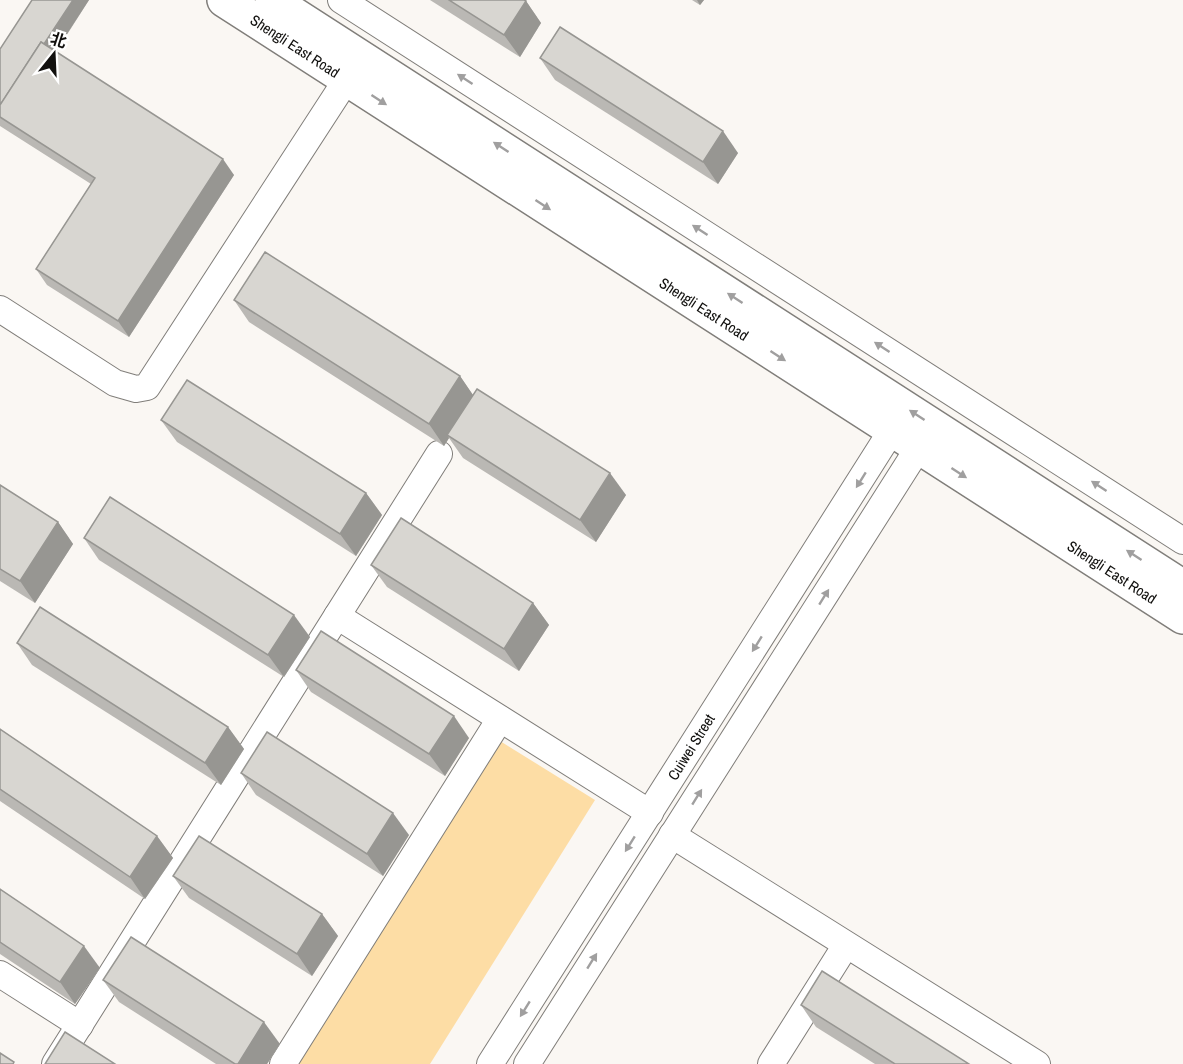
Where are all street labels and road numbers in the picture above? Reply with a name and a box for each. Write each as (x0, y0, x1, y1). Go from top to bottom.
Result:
street label: Shengli East Road (246, 9, 344, 83)
street label: Shengli East Road (655, 272, 753, 346)
street label: Shengli East Road (1063, 535, 1161, 609)
street label: Cuiwei Street (662, 709, 720, 784)

